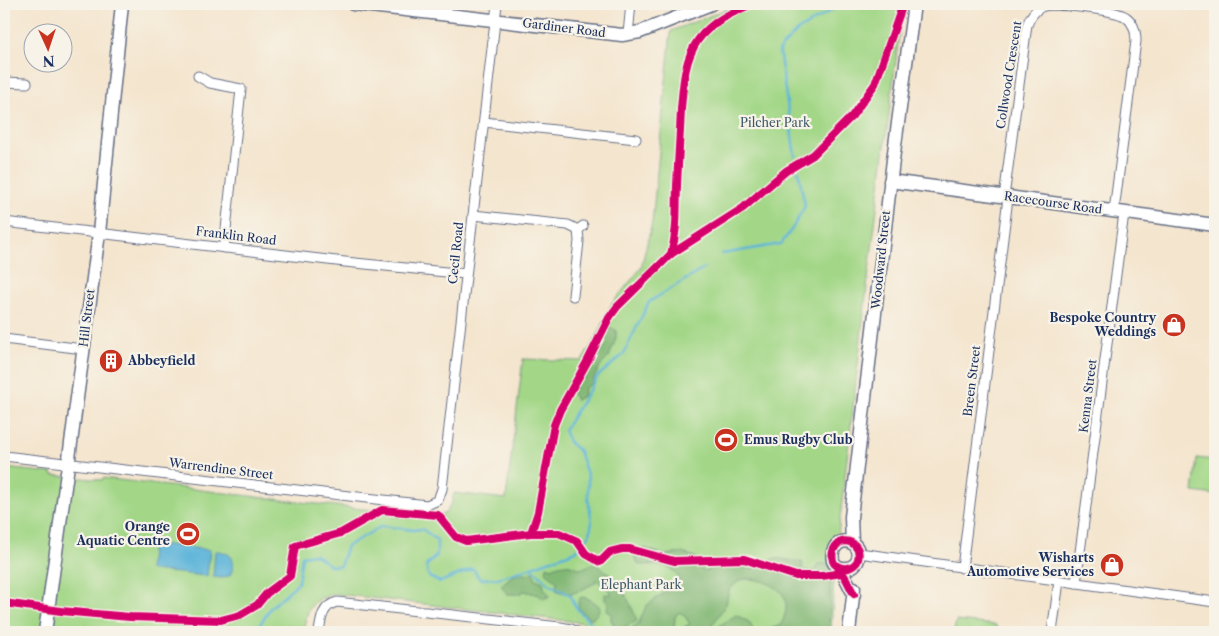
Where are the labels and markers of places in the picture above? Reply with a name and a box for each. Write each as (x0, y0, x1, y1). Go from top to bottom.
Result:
place label: Bespoke Country Weddings (1049, 310, 1157, 339)
shop icon: Bespoke Country Weddings (1161, 312, 1187, 338)
building icon: Abbeyfield (98, 348, 124, 374)
place label: Abbeyfield (127, 353, 195, 368)
sports icon: Emus Rugby Club (713, 427, 739, 453)
place label: Emus Rugby Club (744, 432, 853, 447)
place label: Orange Aquatic Centre (76, 519, 170, 548)
sports icon: Orange Aquatic Centre (175, 521, 201, 547)
place label: Wisharts Automotive Services (966, 550, 1094, 579)
shop icon: Wisharts Automotive Services (1099, 552, 1125, 578)

